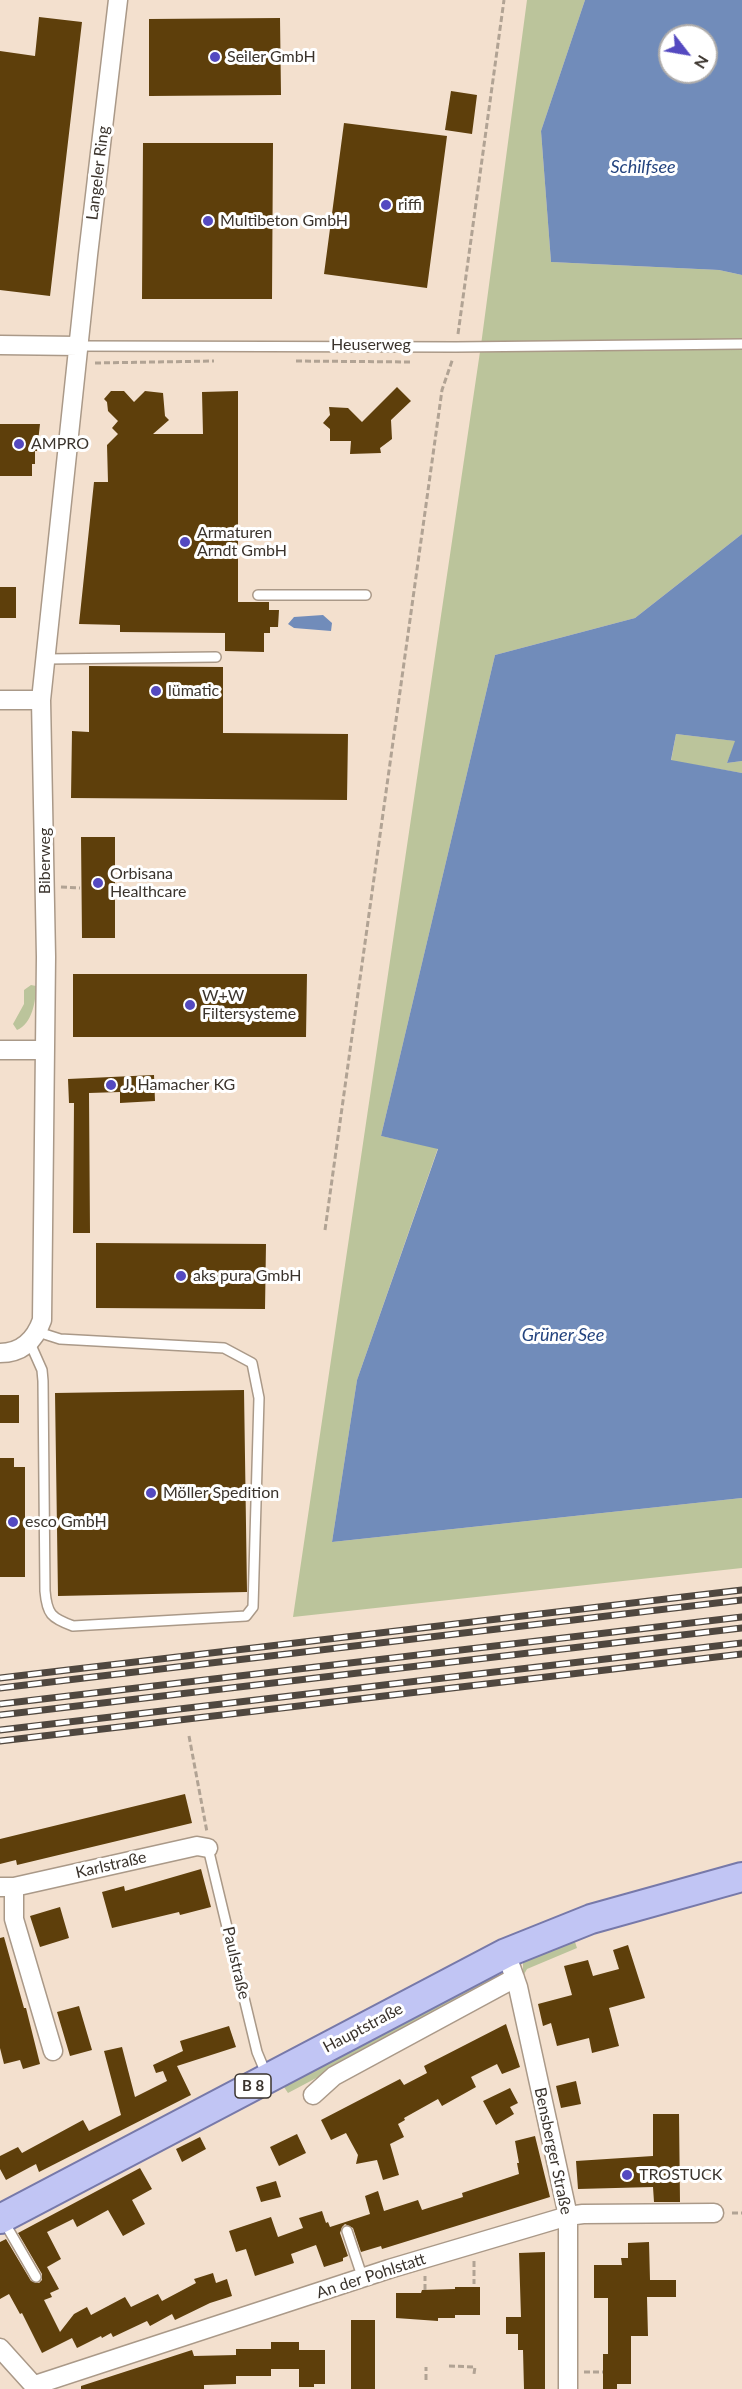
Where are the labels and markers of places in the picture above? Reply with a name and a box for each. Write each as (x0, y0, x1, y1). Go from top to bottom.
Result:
place label: Seiler GmbH (227, 47, 316, 67)
marker: Seiler GmbH (208, 50, 222, 64)
place label: riffi (398, 195, 422, 215)
marker: riffi (379, 198, 393, 212)
place label: Multibeton GmbH (220, 211, 348, 231)
marker: Multibeton GmbH (201, 214, 215, 228)
place label: AMPRO (31, 434, 89, 454)
marker: AMPRO (12, 437, 26, 451)
place label: Armaturen Arndt GmbH (197, 523, 287, 561)
marker: Armaturen Arndt GmbH (178, 535, 192, 549)
place label: lümatic (168, 681, 219, 701)
marker: lümatic (149, 684, 163, 698)
place label: Orbisana Healthcare (110, 864, 186, 902)
marker: Orbisana Healthcare (91, 876, 105, 890)
place label: W+W Filtersysteme (202, 986, 296, 1024)
marker: W+W Filtersysteme (183, 998, 197, 1012)
place label: J. Hamacher KG (123, 1075, 235, 1095)
marker: J. Hamacher KG (104, 1078, 118, 1092)
place label: aks pura GmbH (193, 1266, 301, 1286)
marker: aks pura GmbH (174, 1269, 188, 1283)
place label: Möller Spedition (163, 1483, 279, 1503)
marker: Möller Spedition (144, 1486, 158, 1500)
place label: esco GmbH (25, 1512, 107, 1532)
marker: esco GmbH (6, 1515, 20, 1529)
place label: TROSTUCK (639, 2165, 722, 2185)
marker: TROSTUCK (620, 2168, 634, 2182)

